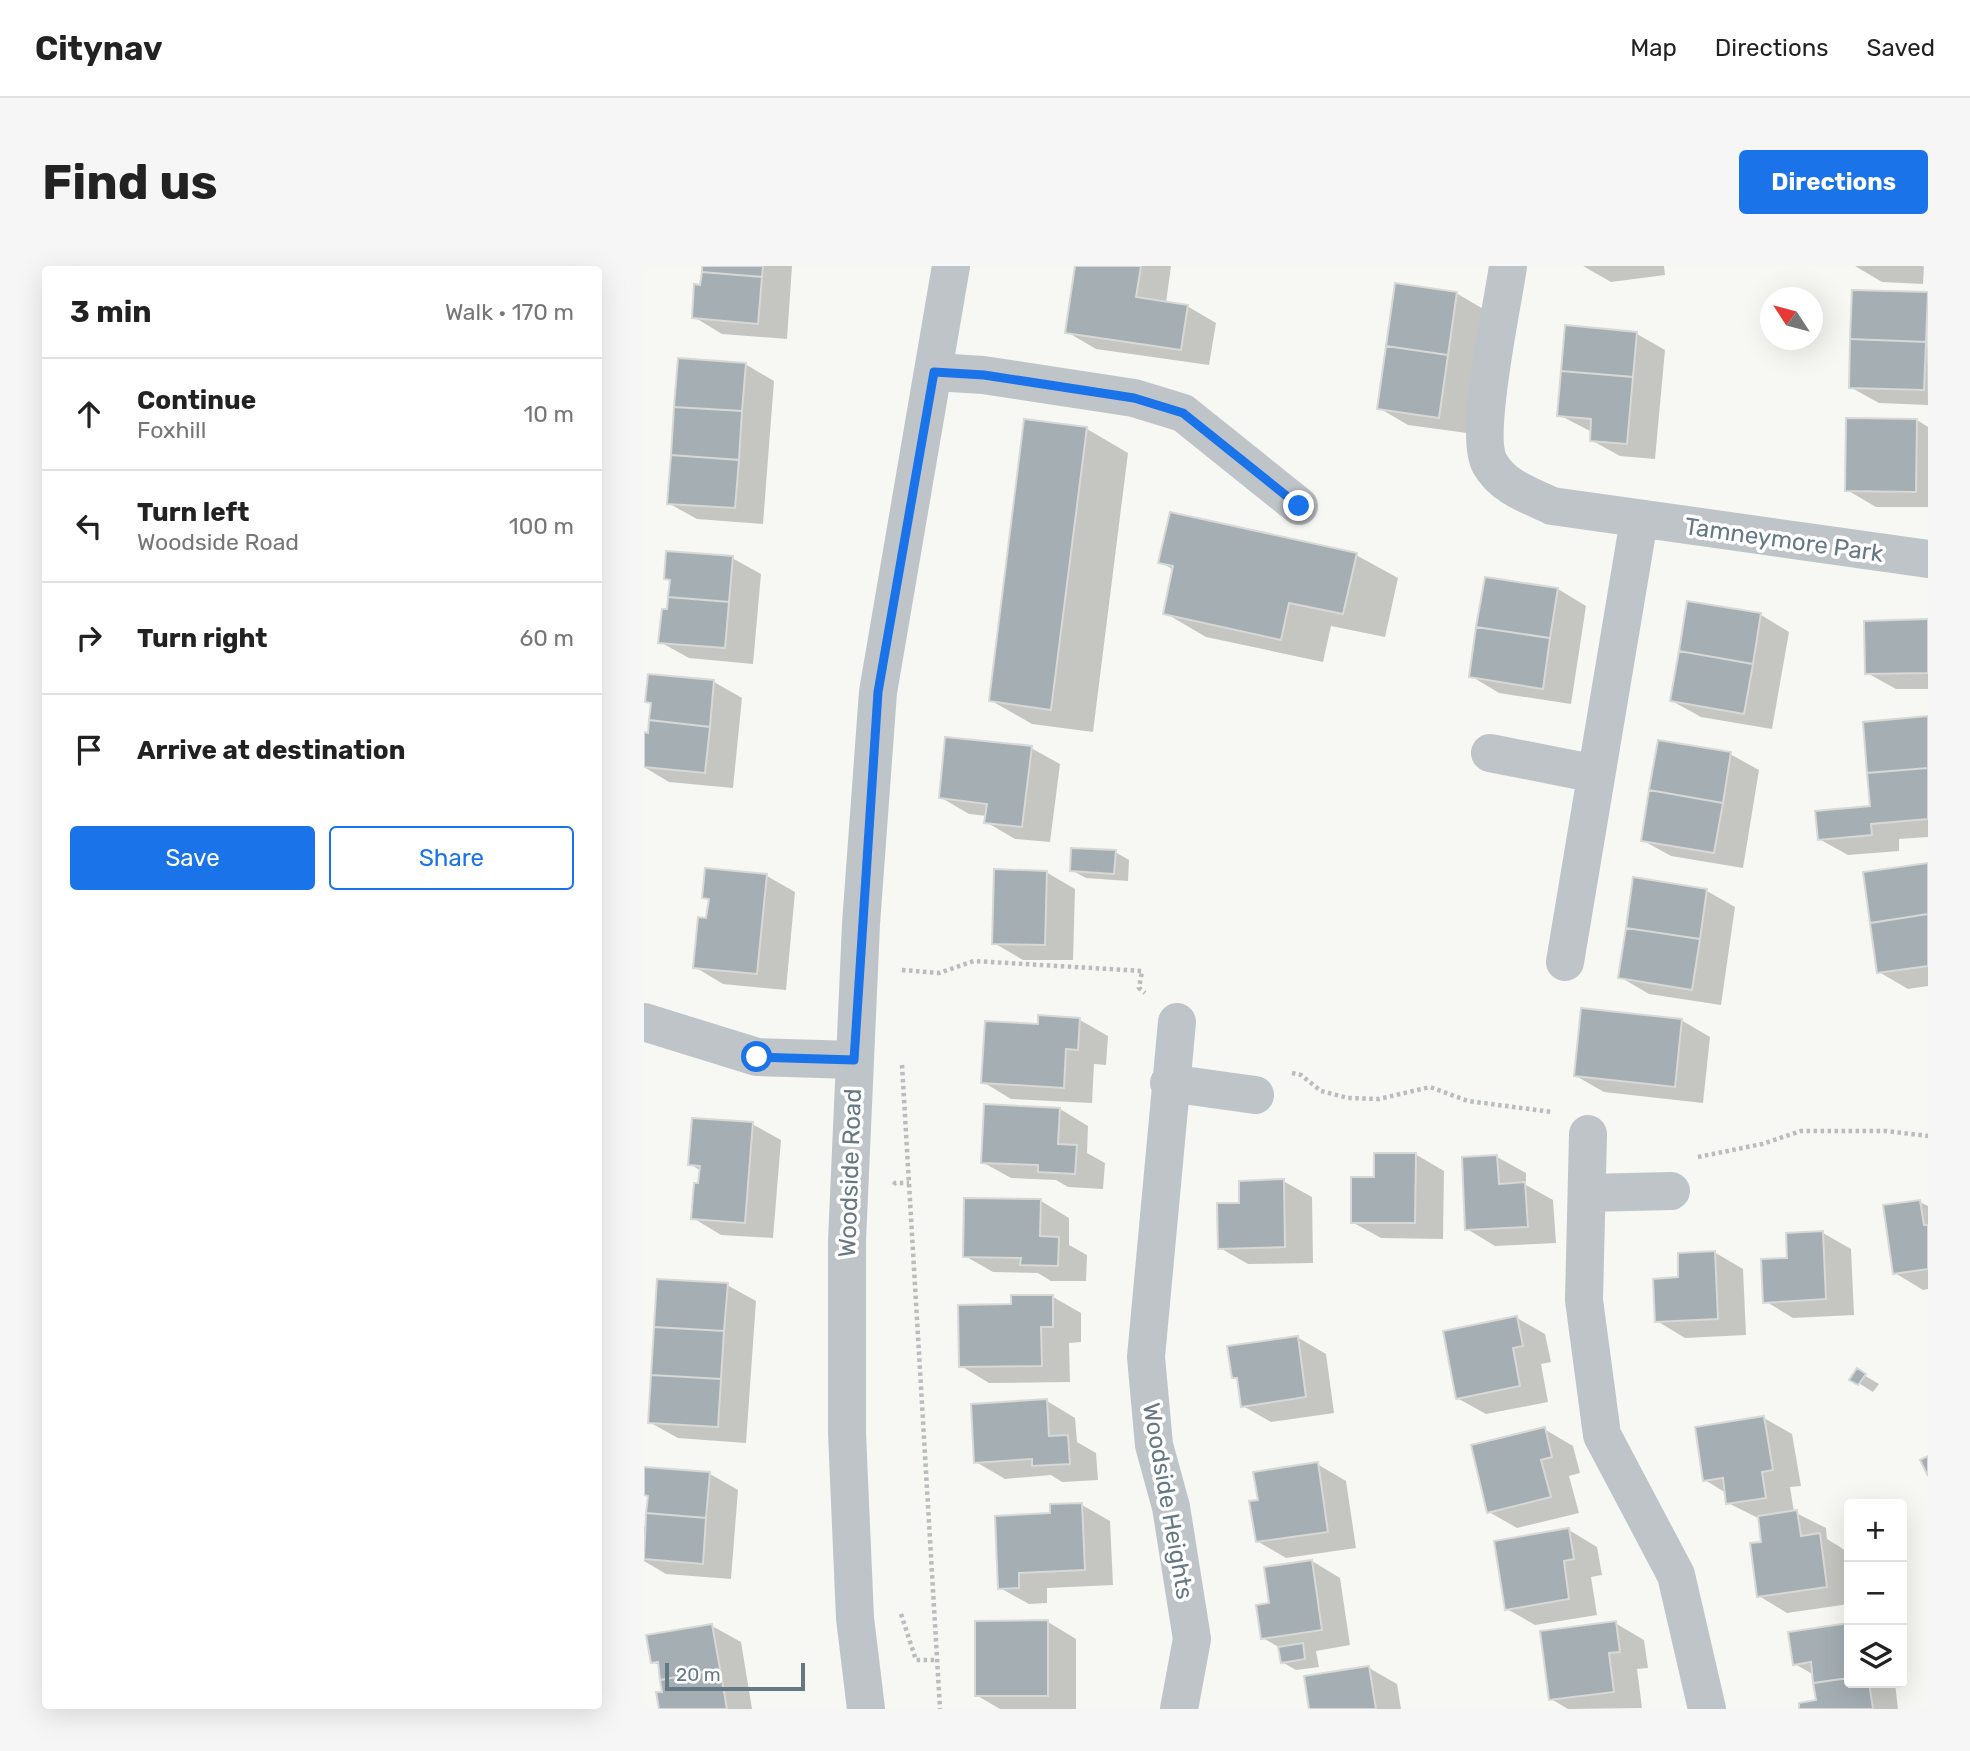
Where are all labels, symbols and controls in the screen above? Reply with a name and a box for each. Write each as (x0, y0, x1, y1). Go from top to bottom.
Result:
text: Citynav (35, 29, 163, 68)
text: Map (1630, 34, 1677, 62)
text: Directions (1715, 34, 1828, 62)
text: Saved (1866, 34, 1935, 62)
button: Directions (1739, 150, 1928, 214)
text: Find us (42, 153, 218, 211)
north arrow (1760, 287, 1823, 350)
text: 3 min (70, 294, 152, 330)
text: Walk · 170 m (445, 298, 574, 326)
text: Continue (137, 385, 256, 416)
icon: ahead (70, 395, 108, 433)
text: 10 m (523, 400, 574, 428)
text: Foxhill (137, 416, 206, 444)
route end (1283, 490, 1314, 521)
text: Turn left (137, 497, 249, 528)
icon: left (70, 507, 108, 545)
text: 100 m (509, 512, 574, 540)
street label: Tamneymore Park (1683, 512, 1886, 568)
text: Woodside Road (137, 528, 299, 556)
icon: right (70, 619, 108, 657)
text: Turn right (137, 623, 267, 654)
text: 60 m (519, 624, 574, 652)
icon: arrive (70, 731, 108, 769)
text: Arrive at destination (137, 735, 405, 766)
button: Save (70, 826, 315, 890)
button: Share (329, 826, 574, 890)
route start (741, 1041, 772, 1072)
street label: Woodside Road (833, 1088, 867, 1258)
street label: Woodside Heights (1137, 1401, 1199, 1601)
map controls (1844, 1499, 1907, 1688)
button: + (1844, 1499, 1907, 1562)
button: − (1844, 1562, 1907, 1625)
button: layers (1844, 1625, 1907, 1688)
scale bar (665, 1660, 805, 1692)
text: 20 m (676, 1663, 721, 1686)

